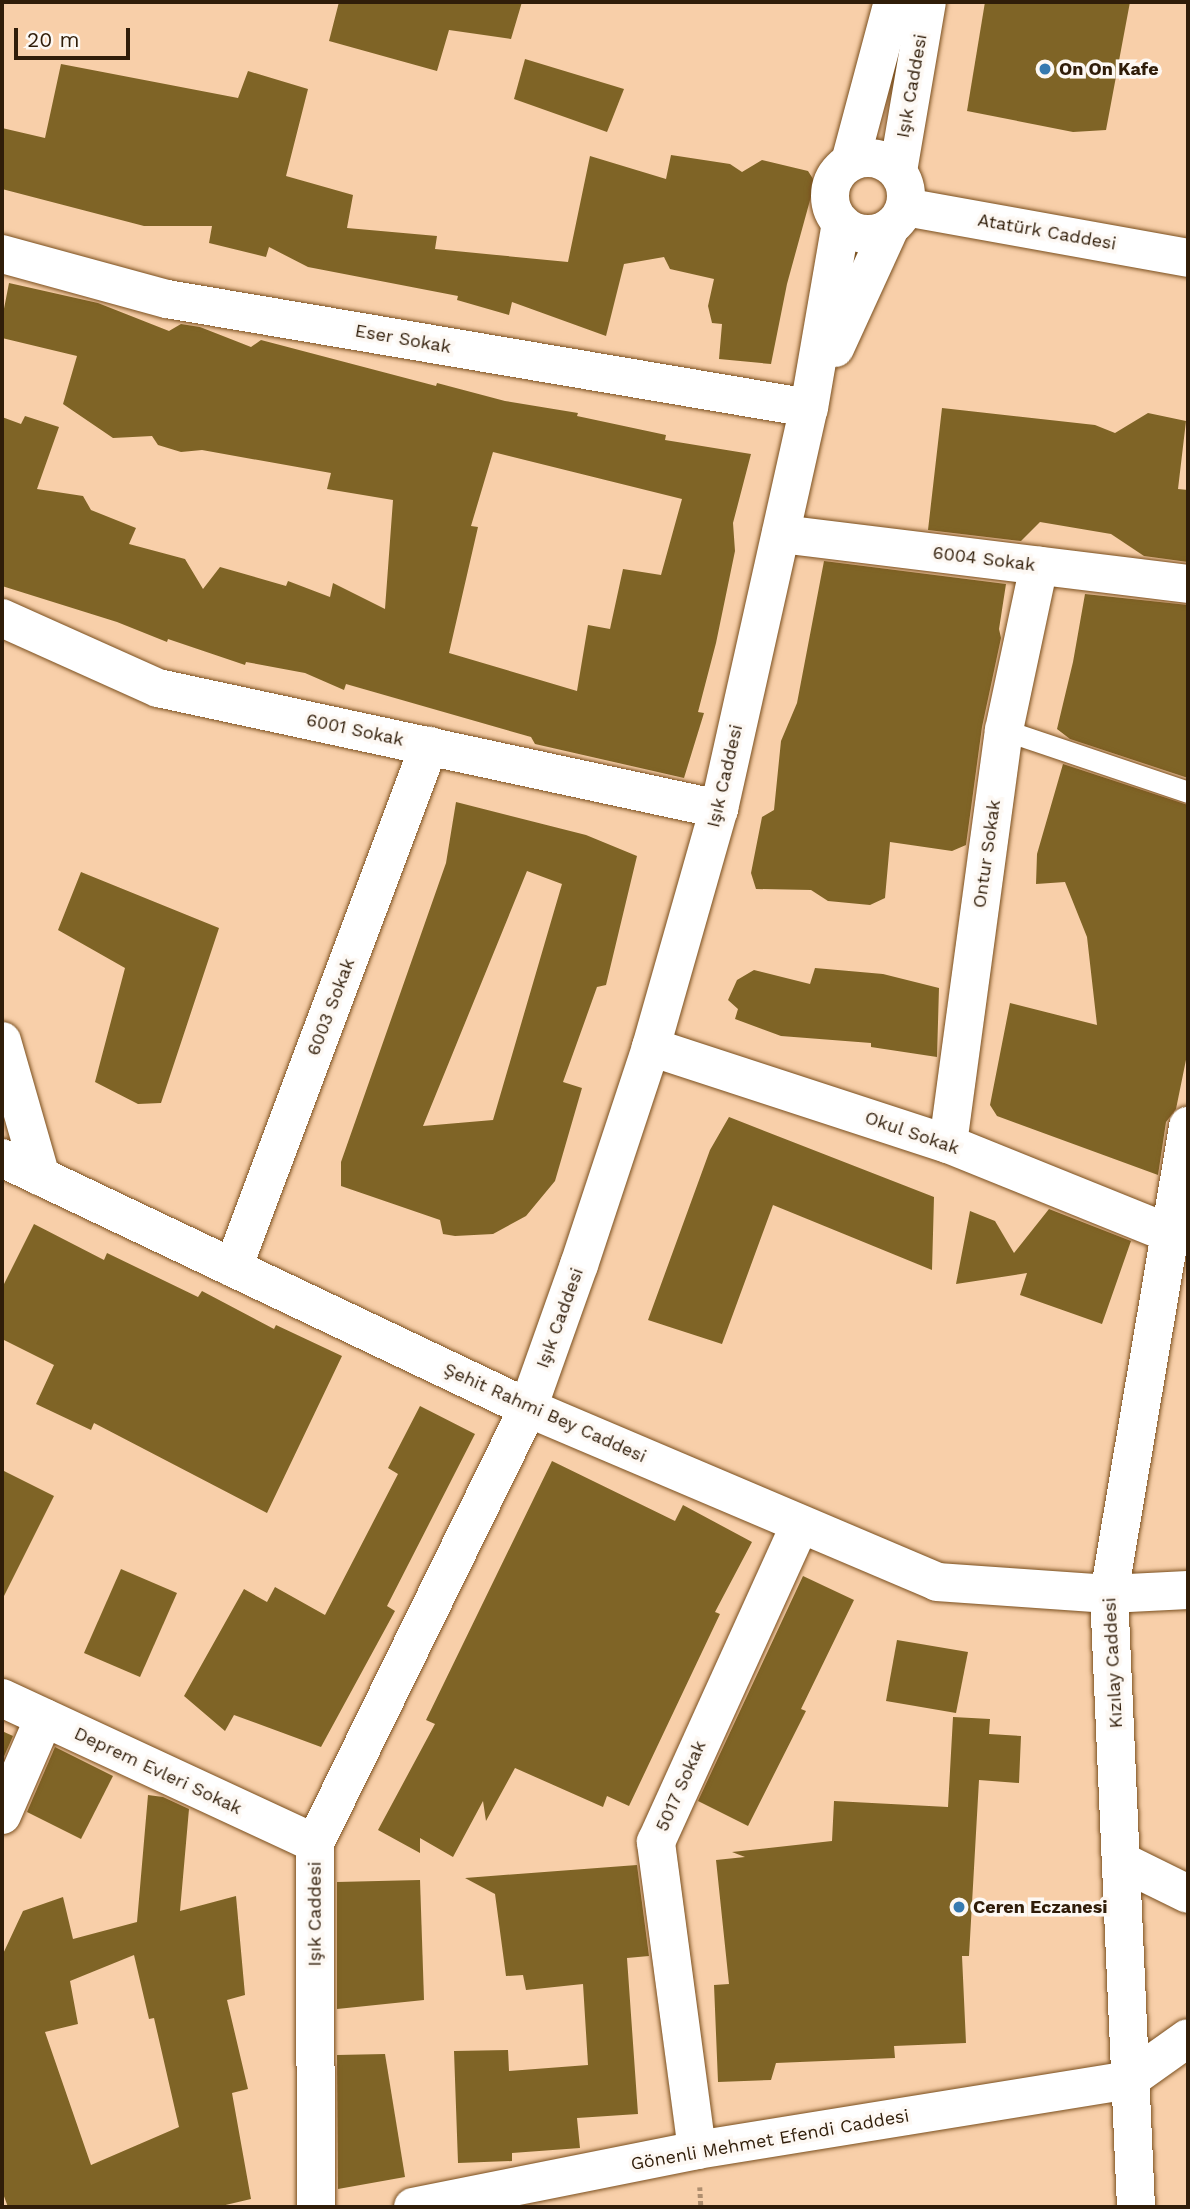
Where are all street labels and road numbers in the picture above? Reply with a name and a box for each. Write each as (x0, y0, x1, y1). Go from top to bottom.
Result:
street label: Işık Caddesi (892, 32, 932, 140)
street label: Atatürk Caddesi (976, 209, 1118, 255)
street label: Eser Sokak (353, 320, 453, 358)
street label: 6004 Sokak (931, 542, 1037, 576)
street label: 6001 Sokak (304, 709, 406, 751)
street label: Işık Caddesi (703, 722, 747, 830)
street label: Ontur Sokak (969, 798, 1005, 910)
street label: 6003 Sokak (303, 955, 359, 1059)
street label: Okul Sokak (862, 1107, 962, 1159)
street label: Işık Caddesi (532, 1265, 588, 1371)
street label: Şehit Rahmi Bey Caddesi (440, 1358, 650, 1468)
street label: Kızılay Caddesi (1099, 1597, 1127, 1729)
street label: Deprem Evleri Sokak (71, 1723, 245, 1819)
street label: 5017 Sokak (651, 1737, 711, 1835)
street label: Işık Caddesi (304, 1861, 326, 1967)
street label: Gönenli Mehmet Efendi Caddesi (629, 2105, 911, 2175)

